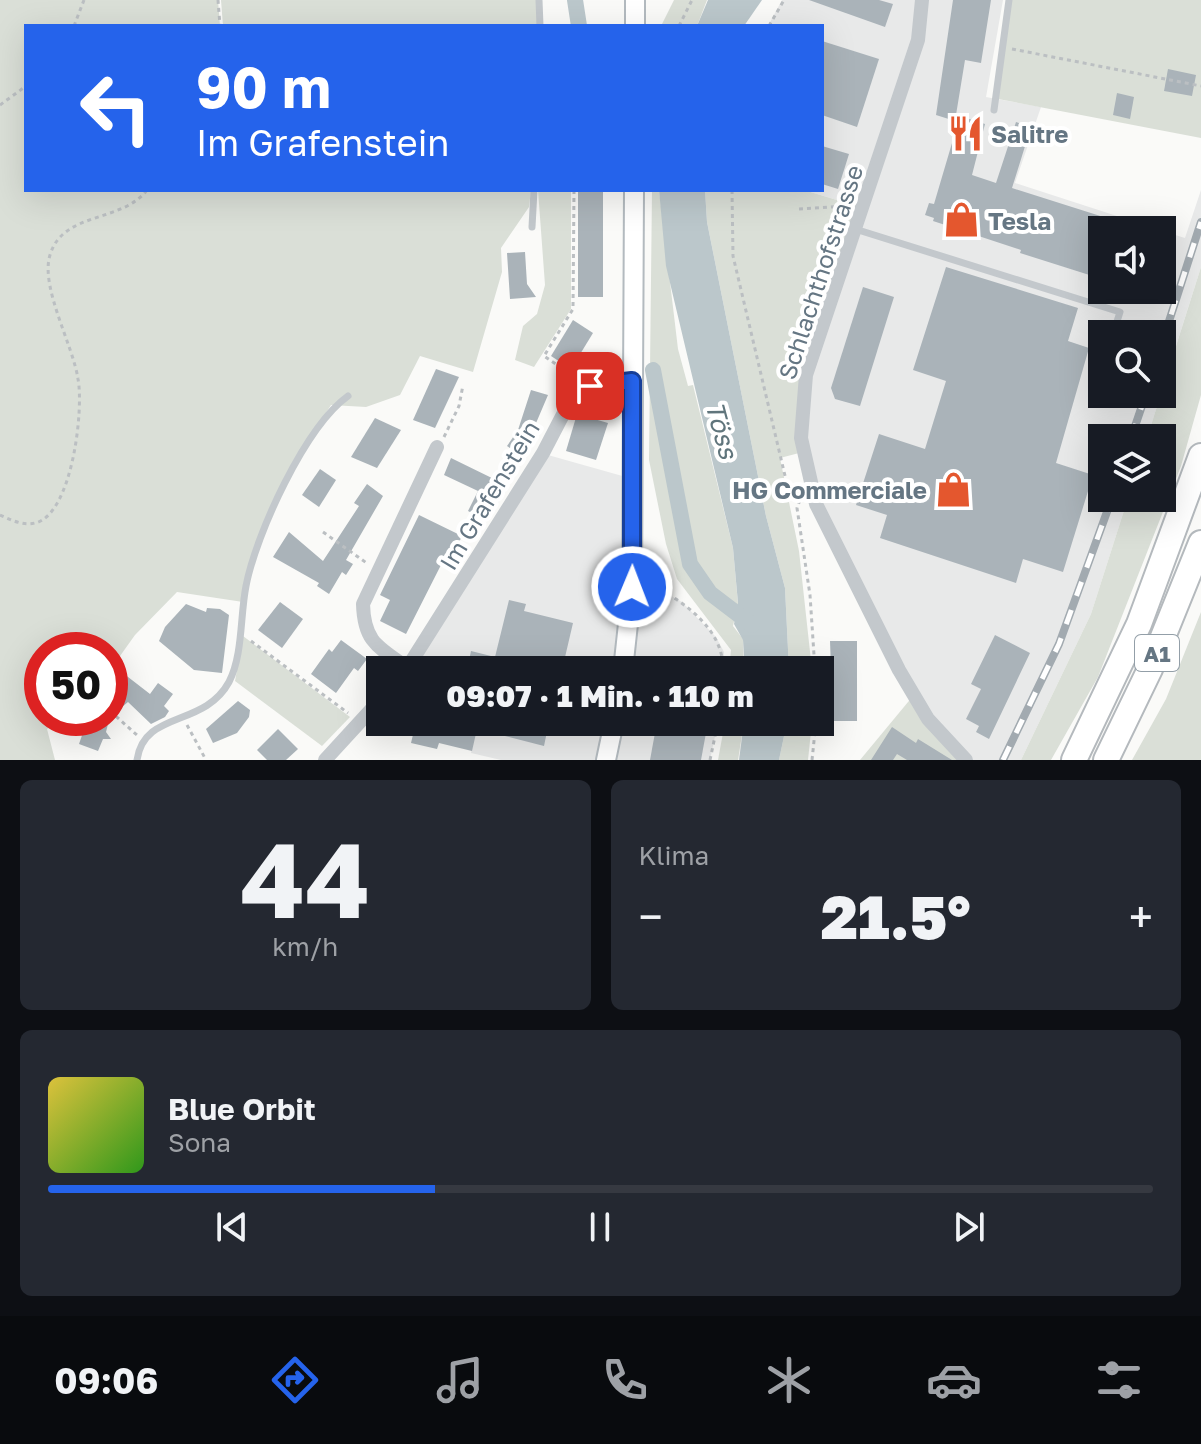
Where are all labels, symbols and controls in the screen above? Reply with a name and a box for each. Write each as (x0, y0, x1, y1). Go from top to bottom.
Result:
text: 90 m (196, 53, 331, 120)
icon: left (64, 56, 168, 160)
restaurant icon: Salitre (946, 114, 984, 152)
place label: Salitre (991, 119, 1068, 148)
text: Im Grafenstein (196, 121, 450, 164)
street label: Schlachthofstrasse (772, 161, 868, 383)
shop icon: Tesla (943, 201, 981, 239)
place label: Tesla (988, 206, 1051, 235)
map controls (1088, 216, 1176, 512)
button: sound (1088, 216, 1176, 304)
button: search (1088, 320, 1176, 408)
pin (556, 352, 624, 420)
icon: arrive (568, 364, 612, 408)
water label: Töss (700, 398, 745, 463)
street label: Im Grafenstein (433, 415, 545, 575)
button: layers (1088, 424, 1176, 512)
shop icon: HG Commerciale (934, 470, 972, 508)
place label: HG Commerciale (732, 475, 927, 504)
position arrow (590, 545, 674, 629)
speed limit sign: 50 (24, 632, 128, 736)
road number: A1 (1135, 635, 1179, 671)
text: 09:07 · 1 Min. · 110 m (446, 678, 754, 714)
text: 44 (240, 816, 370, 941)
text: Klima (639, 840, 709, 871)
text: 21.5° (821, 880, 971, 952)
text: − (639, 890, 663, 943)
text: + (1129, 890, 1153, 943)
text: km/h (272, 931, 338, 962)
text: Blue Orbit (168, 1091, 316, 1127)
text: Sona (168, 1127, 231, 1158)
icon: previous (210, 1205, 254, 1249)
icon: pause (578, 1205, 622, 1249)
icon: next (947, 1205, 991, 1249)
icon: directions (267, 1352, 323, 1408)
icon: music (432, 1352, 488, 1408)
icon: phone (597, 1352, 653, 1408)
icon: climate (761, 1352, 817, 1408)
icon: car (926, 1352, 982, 1408)
icon: filters (1091, 1352, 1147, 1408)
text: 09:06 (54, 1359, 158, 1402)

